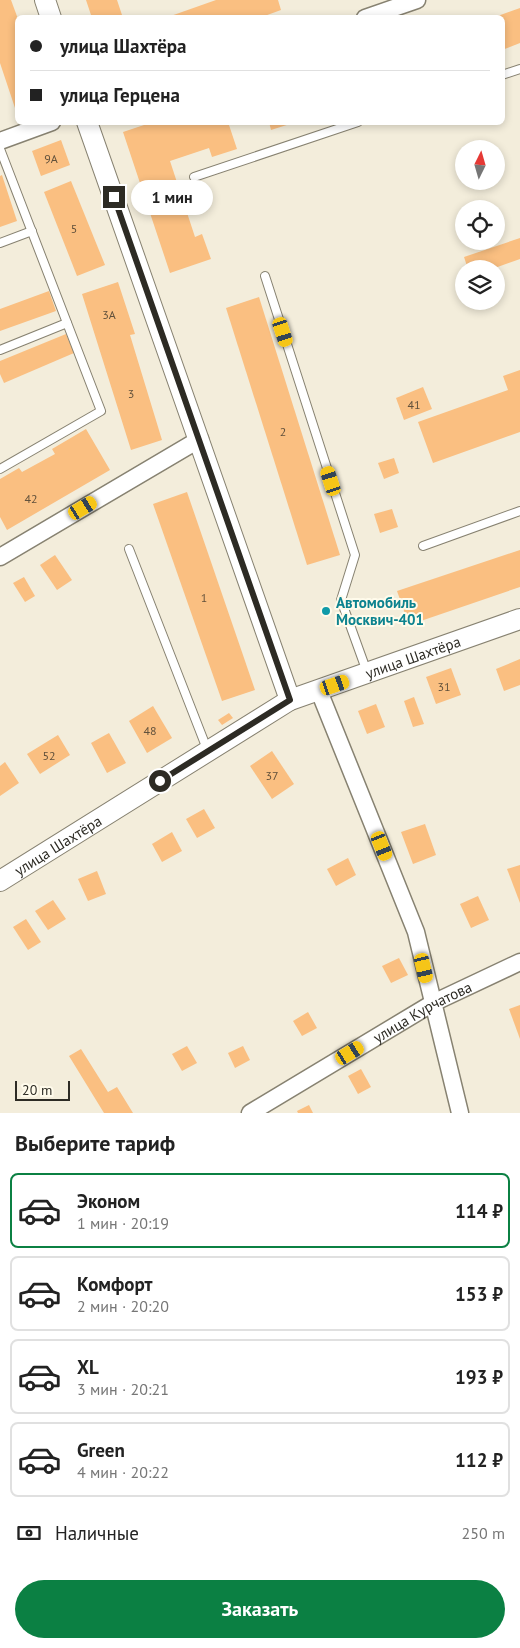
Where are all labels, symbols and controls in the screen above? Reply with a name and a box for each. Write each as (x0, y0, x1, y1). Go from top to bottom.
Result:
text: улица Шахтёра (60, 34, 186, 58)
text: улица Герцена (60, 83, 180, 107)
north arrow (455, 140, 505, 190)
map controls (455, 140, 505, 310)
house number: 9А (44, 151, 58, 166)
callout: 1 мин (132, 180, 214, 214)
route end (103, 186, 125, 208)
text: 1 мин (151, 187, 193, 207)
button: locate (455, 200, 505, 250)
house number: 5 (71, 221, 77, 236)
button: layers (455, 260, 505, 310)
house number: 3А (102, 307, 116, 322)
car (271, 315, 294, 349)
house number: 3 (128, 386, 134, 401)
house number: 41 (407, 397, 421, 412)
house number: 2 (280, 424, 286, 439)
car (319, 464, 342, 498)
house number: 42 (24, 491, 38, 506)
car (66, 494, 99, 522)
house number: 1 (201, 590, 207, 605)
place label: Автомобиль Москвич-401 (336, 593, 424, 629)
marker: Автомобиль Москвич-401 (320, 605, 332, 617)
street label: улица Шахтёра (363, 631, 463, 682)
car (318, 673, 351, 697)
house number: 31 (437, 679, 451, 694)
house number: 48 (143, 723, 157, 738)
house number: 52 (42, 748, 56, 763)
house number: 37 (265, 768, 279, 783)
route start (149, 770, 171, 792)
street label: улица Шахтёра (10, 811, 105, 879)
car (369, 829, 394, 863)
car (413, 952, 434, 984)
street label: улица Курчатова (369, 977, 475, 1046)
car (333, 1039, 366, 1067)
scale bar (15, 1078, 70, 1101)
text: 20 m (22, 1081, 52, 1099)
text: Выберите тариф (15, 1129, 175, 1157)
icon: car (17, 1188, 62, 1233)
text: Эконом (77, 1189, 140, 1213)
text: 114 ₽ (455, 1199, 503, 1223)
text: 1 мин · 20:19 (77, 1213, 169, 1233)
icon: car (17, 1271, 62, 1316)
text: Комфорт (77, 1272, 153, 1296)
text: 153 ₽ (455, 1282, 503, 1306)
text: 2 мин · 20:20 (77, 1296, 169, 1316)
icon: car (17, 1354, 62, 1399)
text: XL (77, 1355, 99, 1379)
text: 193 ₽ (455, 1365, 503, 1389)
text: 3 мин · 20:21 (77, 1379, 169, 1399)
icon: car (17, 1437, 62, 1482)
text: Green (77, 1438, 125, 1462)
text: 112 ₽ (455, 1448, 503, 1472)
text: 4 мин · 20:22 (77, 1462, 169, 1482)
icon: cash (15, 1519, 43, 1547)
text: Наличные (55, 1521, 139, 1545)
text: 250 m (462, 1523, 505, 1543)
button: Заказать (15, 1580, 505, 1638)

